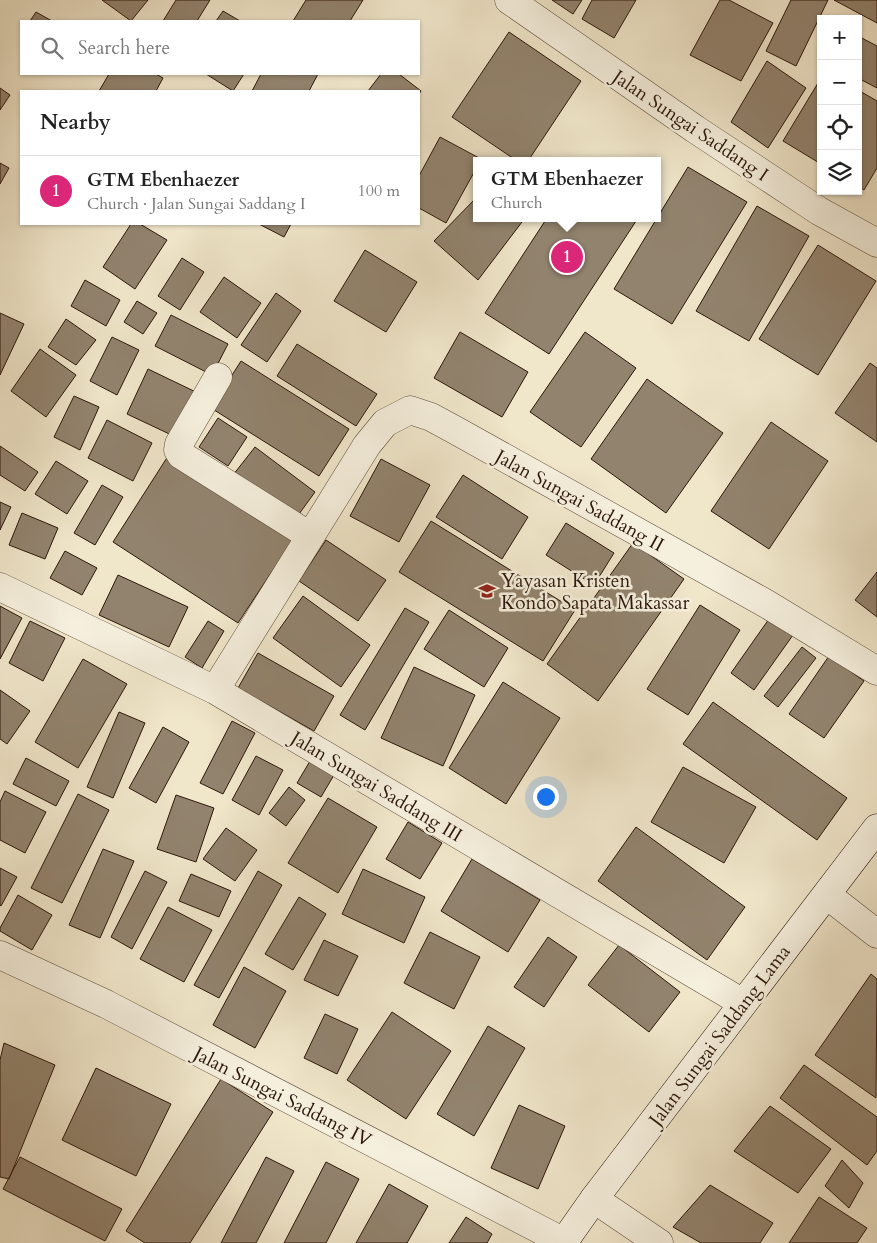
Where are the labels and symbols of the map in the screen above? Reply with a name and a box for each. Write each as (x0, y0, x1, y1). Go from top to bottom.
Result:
street label: Jalan Sungai Saddang I (605, 62, 774, 188)
pin: 1 (551, 238, 583, 276)
street label: Jalan Sungai Saddang II (488, 442, 669, 558)
place label: Yayasan Kristen Kondo Sapata Makassar (501, 568, 689, 616)
school or university icon: Yayasan Kristen Kondo Sapata Makassar (477, 581, 497, 601)
street label: Jalan Sungai Saddang III (283, 724, 467, 848)
your location (533, 784, 559, 810)
street label: Jalan Sungai Saddang Lama (641, 940, 796, 1134)
street label: Jalan Sungai Saddang IV (186, 1039, 376, 1153)

